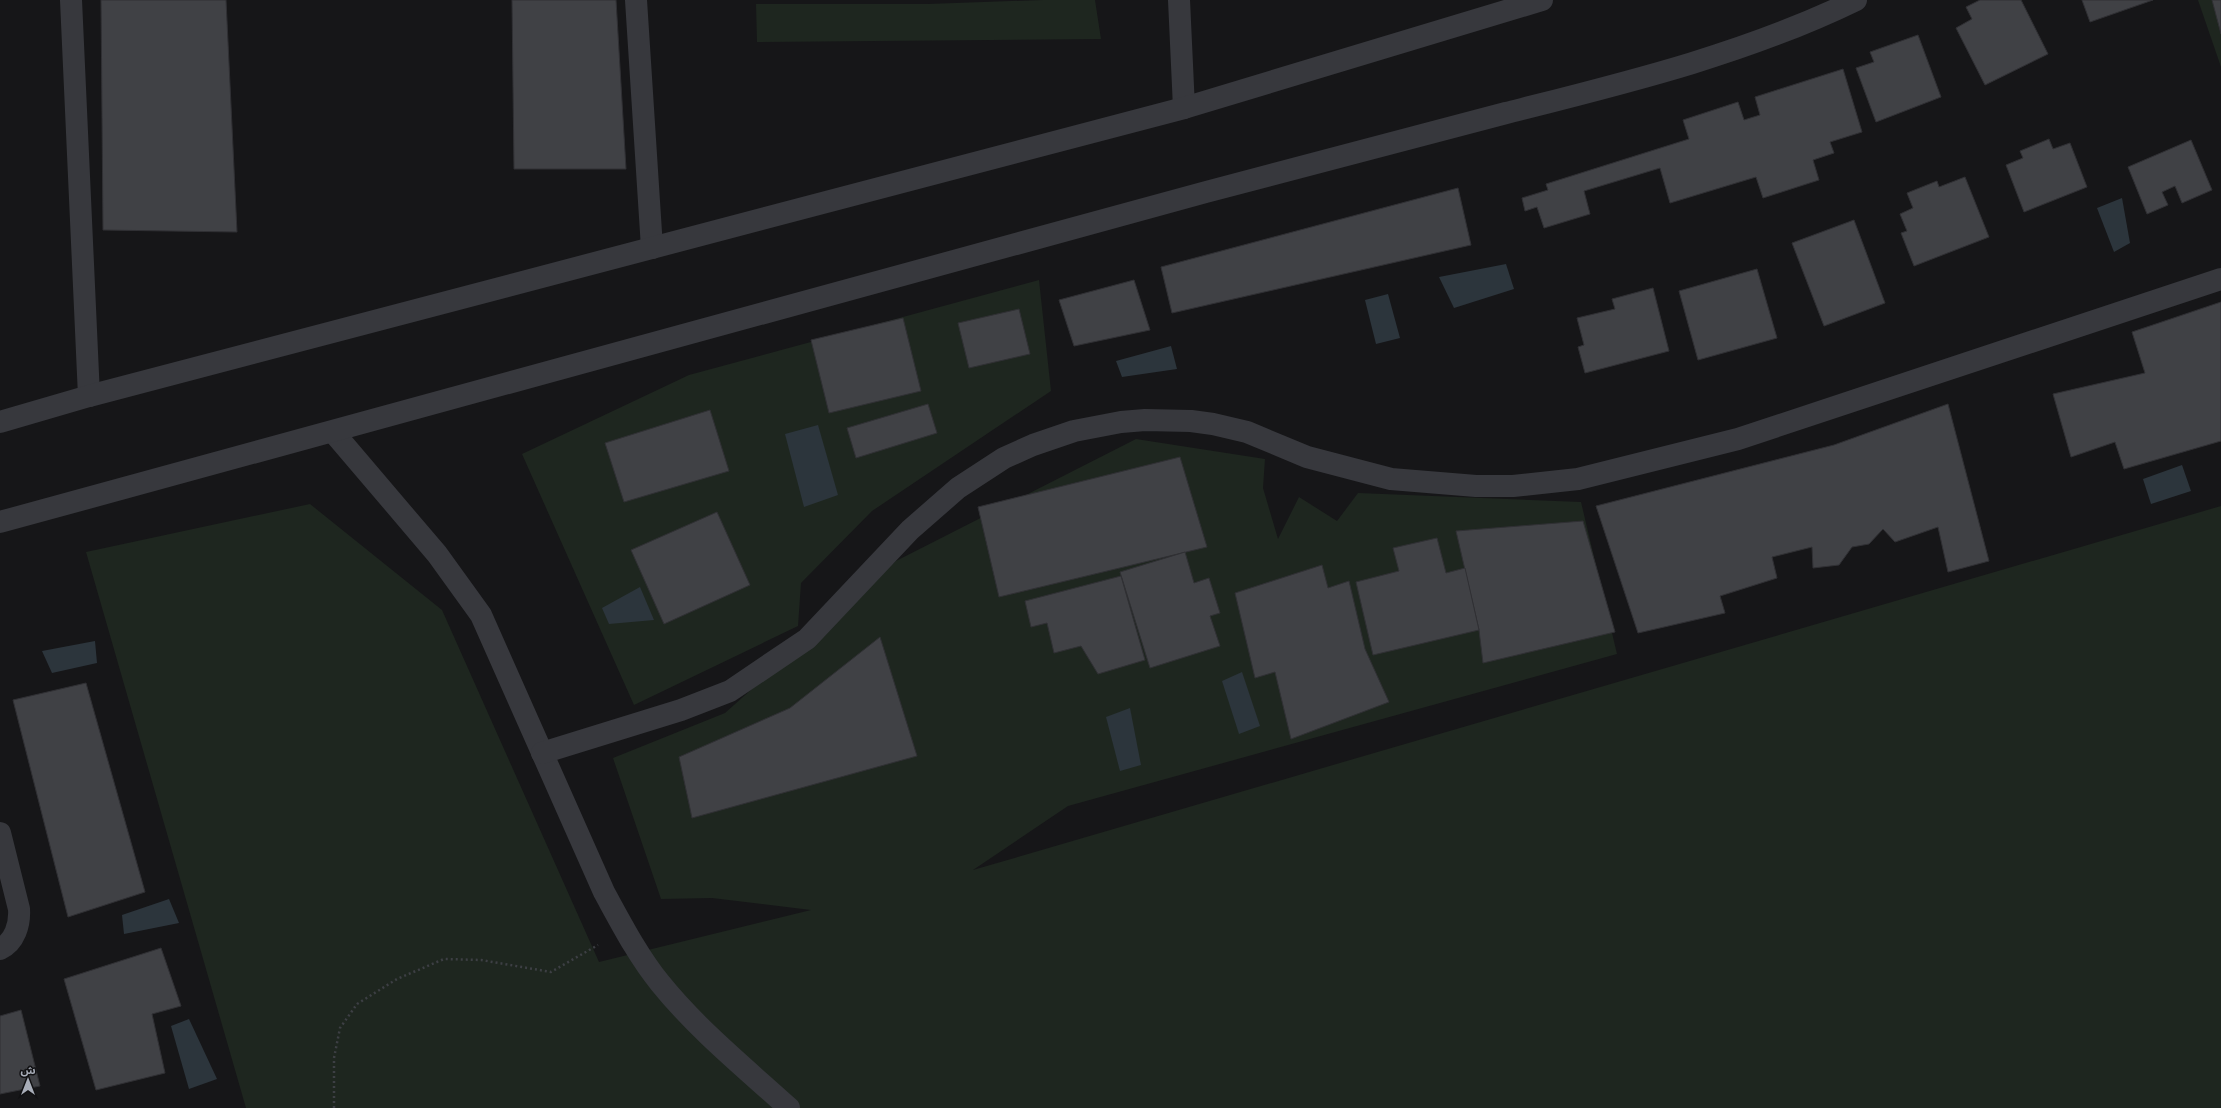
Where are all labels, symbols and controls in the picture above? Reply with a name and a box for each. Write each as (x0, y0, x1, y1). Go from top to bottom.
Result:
north arrow (8, 1060, 48, 1100)
text: ش (20, 1064, 36, 1077)

